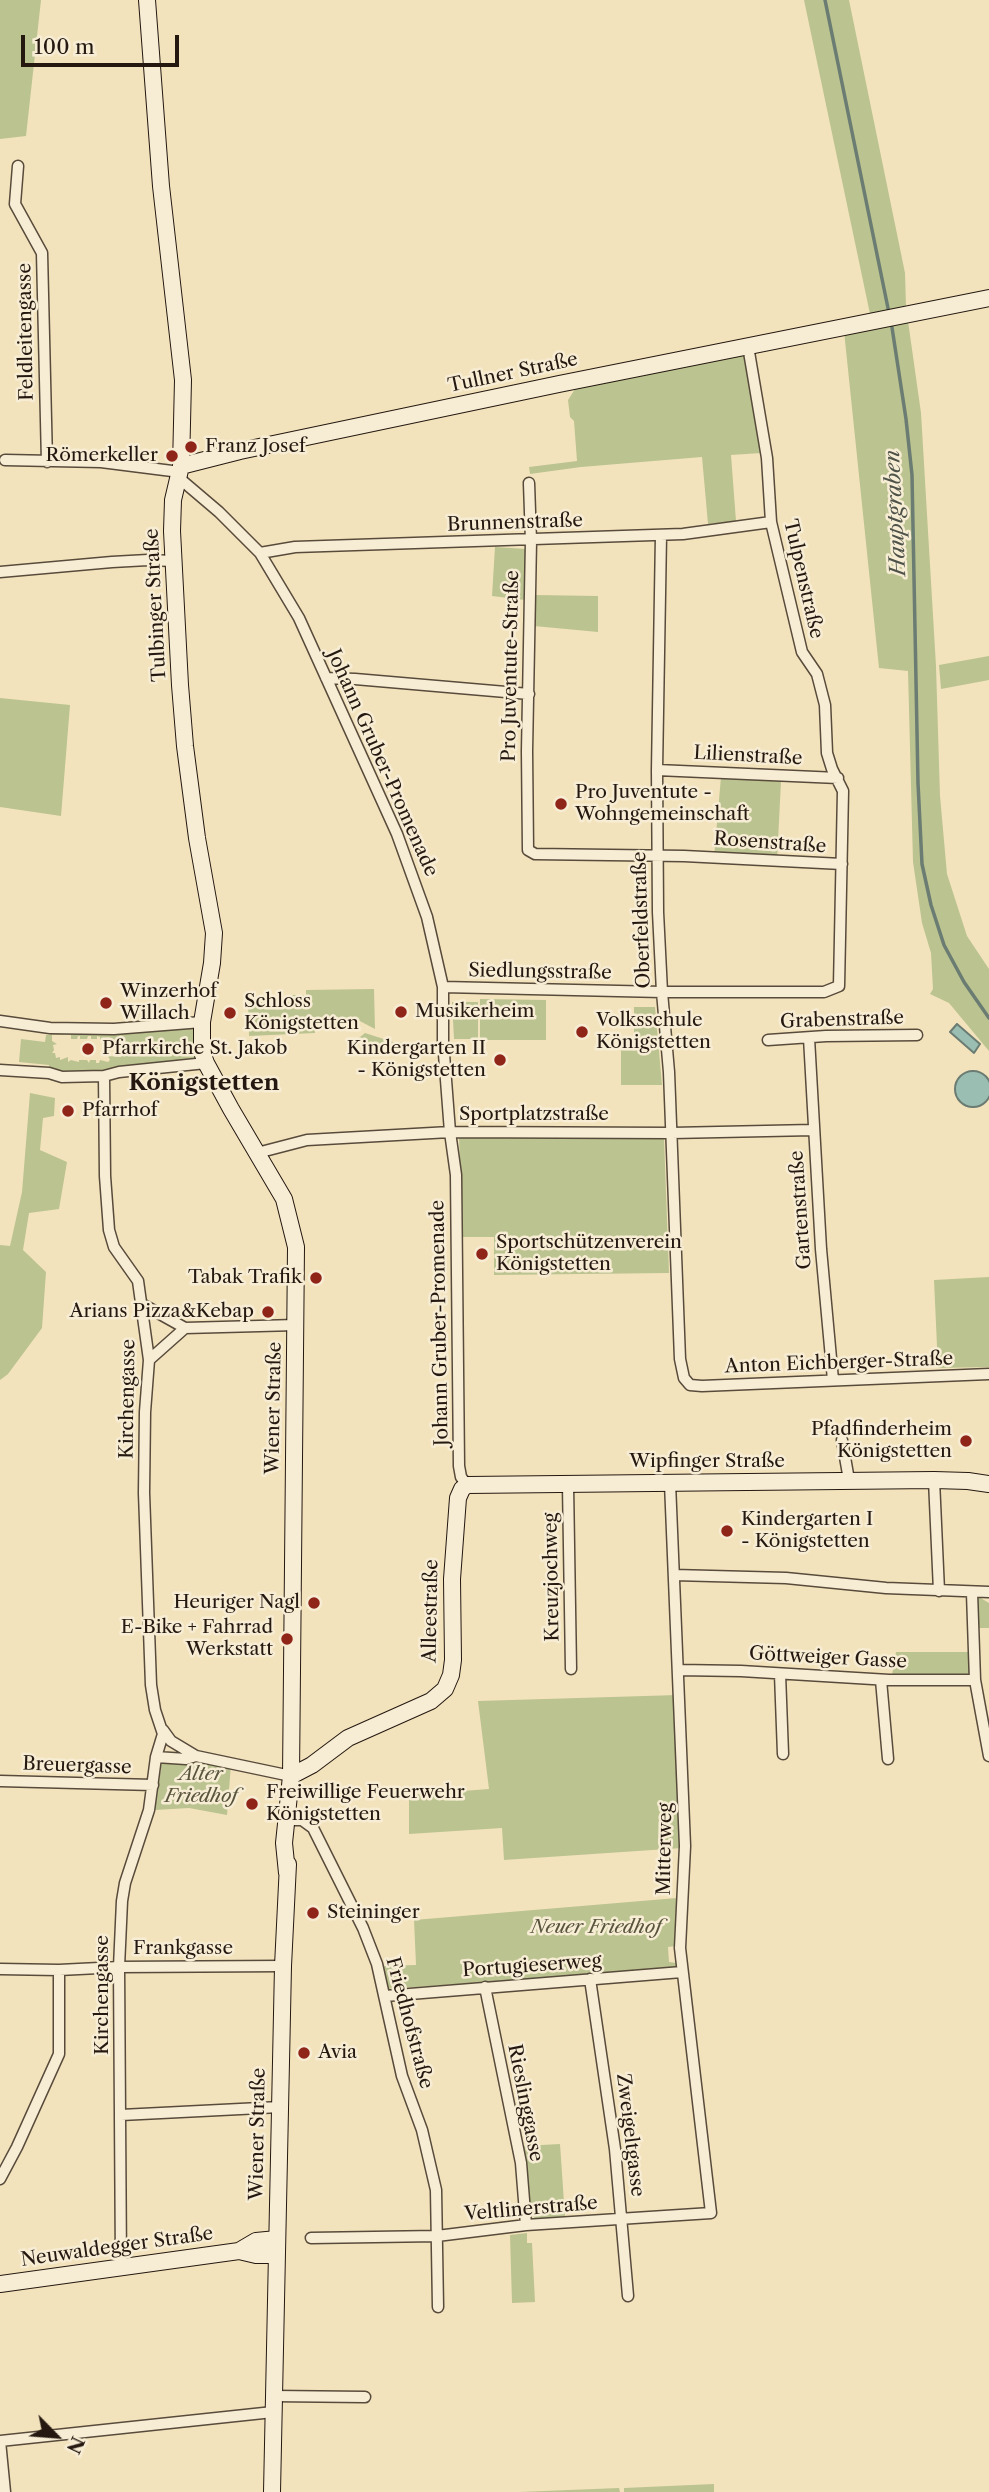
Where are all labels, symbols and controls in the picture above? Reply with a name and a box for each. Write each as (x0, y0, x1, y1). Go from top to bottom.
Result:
scale bar (24, 21, 182, 65)
text: 100 m (34, 34, 95, 59)
street label: Feldleitengasse (13, 263, 39, 401)
street label: Tullner Straße (446, 348, 580, 398)
place label: Franz Josef (205, 436, 306, 458)
marker: Franz Josef (183, 439, 199, 455)
place label: Römerkeller (45, 445, 158, 467)
marker: Römerkeller (164, 448, 180, 464)
water label: Hauptgraben (880, 449, 912, 577)
street label: Brunnenstraße (447, 509, 583, 537)
street label: Tulpenstraße (778, 517, 828, 641)
street label: Tulbinger Straße (141, 528, 171, 682)
street label: Pro Juventute-Straße (498, 570, 524, 762)
street label: Johann Gruber-Promenade (322, 646, 442, 880)
street label: Lilienstraße (693, 742, 803, 770)
place label: Pro Juventute - Wohngemeinschaft (575, 782, 750, 826)
marker: Pro Juventute - Wohngemeinschaft (553, 796, 569, 812)
street label: Rosenstraße (713, 828, 827, 858)
street label: Oberfeldstraße (628, 851, 656, 989)
street label: Siedlungsstraße (468, 959, 612, 985)
place label: Winzerhof Willach (120, 981, 217, 1025)
place label: Schloss Königstetten (244, 991, 359, 1035)
marker: Winzerhof Willach (98, 995, 114, 1011)
place label: Musikerheim (415, 1001, 535, 1023)
marker: Musikerheim (393, 1004, 409, 1020)
marker: Schloss Königstetten (222, 1005, 238, 1021)
street label: Grabenstraße (780, 1006, 904, 1034)
place label: Volksschule Königstetten (596, 1010, 711, 1054)
marker: Volksschule Königstetten (574, 1024, 590, 1040)
place label: Pfarrkirche St. Jakob (102, 1038, 287, 1060)
place label: Kindergarten II - Königstetten (347, 1038, 486, 1082)
marker: Pfarrkirche St. Jakob (80, 1041, 96, 1057)
marker: Kindergarten II - Königstetten (492, 1052, 508, 1068)
district label: Königstetten (128, 1069, 280, 1097)
place label: Pfarrhof (82, 1100, 158, 1122)
marker: Pfarrhof (60, 1103, 76, 1119)
street label: Sportplatzstraße (459, 1104, 609, 1126)
street label: Gartenstraße (785, 1150, 817, 1270)
street label: Johann Gruber-Promenade (426, 1200, 454, 1446)
place label: Sportschützenverein Königstetten (496, 1232, 682, 1276)
marker: Sportschützenverein Königstetten (474, 1246, 490, 1262)
place label: Tabak Trafik (188, 1267, 302, 1289)
marker: Tabak Trafik (308, 1270, 324, 1286)
place label: Arians Pizza&Kebap (70, 1301, 254, 1323)
marker: Arians Pizza&Kebap (260, 1304, 276, 1320)
street label: Kirchengasse (116, 1339, 140, 1459)
street label: Wiener Straße (261, 1341, 287, 1475)
street label: Anton Eichberger-Straße (724, 1348, 954, 1378)
place label: Pfadfinderheim Königstetten (811, 1419, 952, 1463)
marker: Pfadfinderheim Königstetten (958, 1433, 974, 1449)
street label: Wipfinger Straße (629, 1451, 785, 1473)
place label: Kindergarten I - Königstetten (741, 1509, 873, 1553)
street label: Kreuzjochweg (539, 1512, 565, 1642)
marker: Kindergarten I - Königstetten (719, 1523, 735, 1539)
street label: Alleestraße (419, 1559, 443, 1663)
place label: Heuriger Nagl (173, 1592, 300, 1614)
marker: Heuriger Nagl (306, 1595, 322, 1611)
place label: E-Bike + Fahrrad Werkstatt (121, 1617, 273, 1661)
marker: E-Bike + Fahrrad Werkstatt (279, 1631, 295, 1647)
street label: Göttweiger Gasse (748, 1642, 908, 1674)
street label: Breuergasse (22, 1753, 132, 1779)
park label: Alter Friedhof (165, 1764, 237, 1808)
place label: Freiwillige Feuerwehr Königstetten (266, 1782, 465, 1826)
marker: Freiwillige Feuerwehr Königstetten (244, 1796, 260, 1812)
street label: Mitterweg (653, 1802, 677, 1896)
place label: Steininger (327, 1902, 420, 1924)
marker: Steininger (305, 1905, 321, 1921)
park label: Neuer Friedhof (531, 1917, 661, 1939)
street label: Kirchengasse (92, 1935, 114, 2055)
street label: Frankgasse (133, 1938, 233, 1960)
street label: Portugieserweg (462, 1950, 602, 1982)
street label: Friedhofstraße (380, 1955, 438, 2091)
place label: Avia (318, 2042, 357, 2064)
street label: Rieslinggasse (502, 2042, 548, 2164)
marker: Avia (296, 2045, 312, 2061)
street label: Wiener Straße (245, 2067, 271, 2201)
street label: Zweigeltgasse (611, 2072, 649, 2198)
street label: Veltlinerstraße (463, 2192, 599, 2226)
street label: Neuwaldegger Straße (19, 2222, 215, 2272)
north arrow (21, 2401, 91, 2471)
text: N (62, 2433, 89, 2457)

